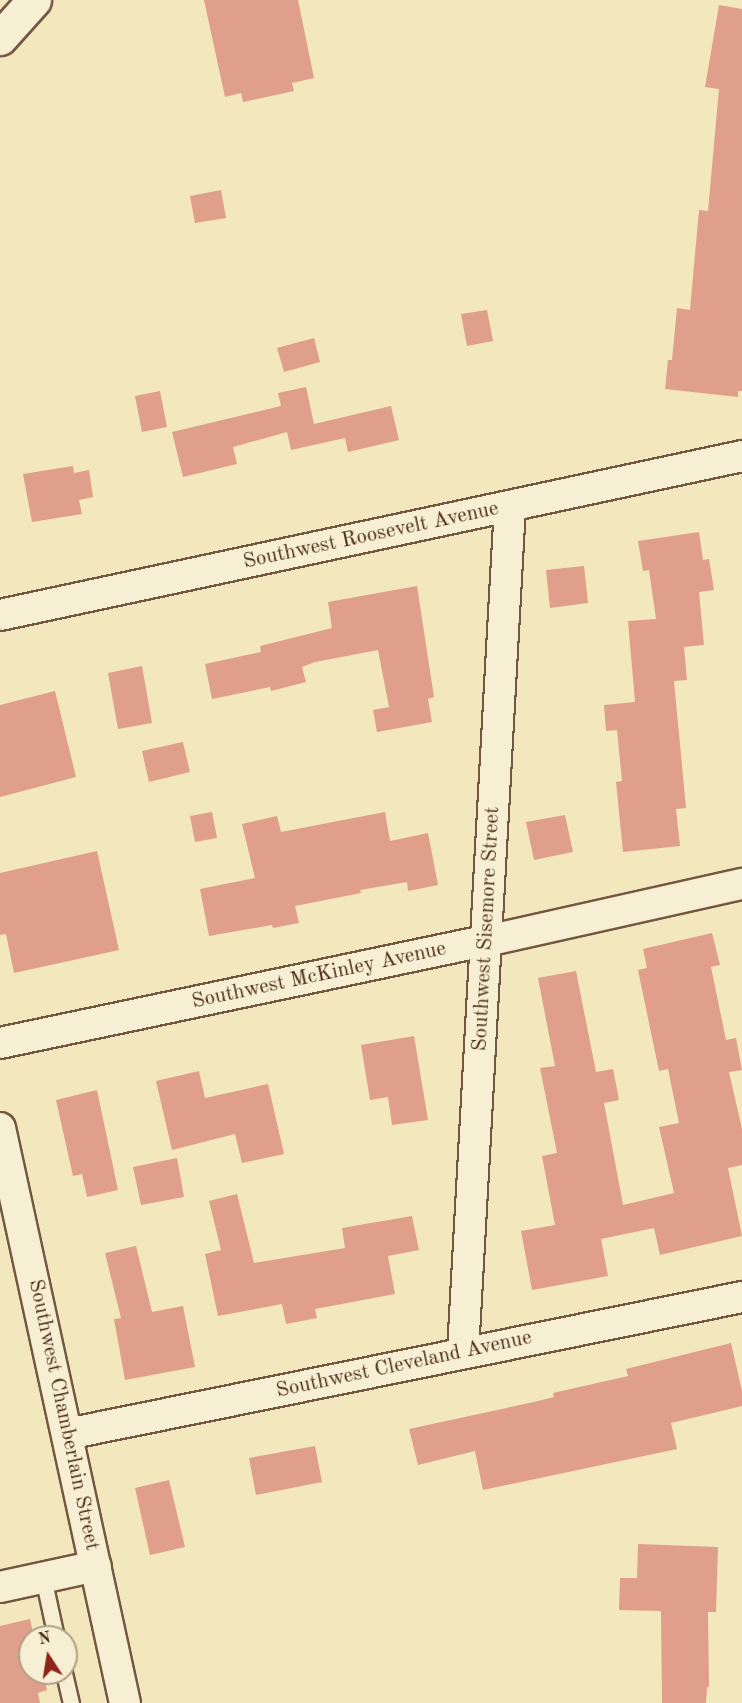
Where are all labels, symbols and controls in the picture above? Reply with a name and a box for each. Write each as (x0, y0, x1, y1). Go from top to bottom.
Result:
street label: Southwest Roosevelt Avenue (241, 497, 501, 575)
street label: Southwest Sisemore Street (468, 806, 506, 1052)
street label: Southwest McKinley Avenue (190, 937, 448, 1015)
street label: Southwest Chamberlain Street (22, 1277, 104, 1553)
street label: Southwest Cleveland Avenue (274, 1326, 534, 1404)
north arrow (18, 1625, 78, 1685)
text: N (37, 1630, 52, 1648)

